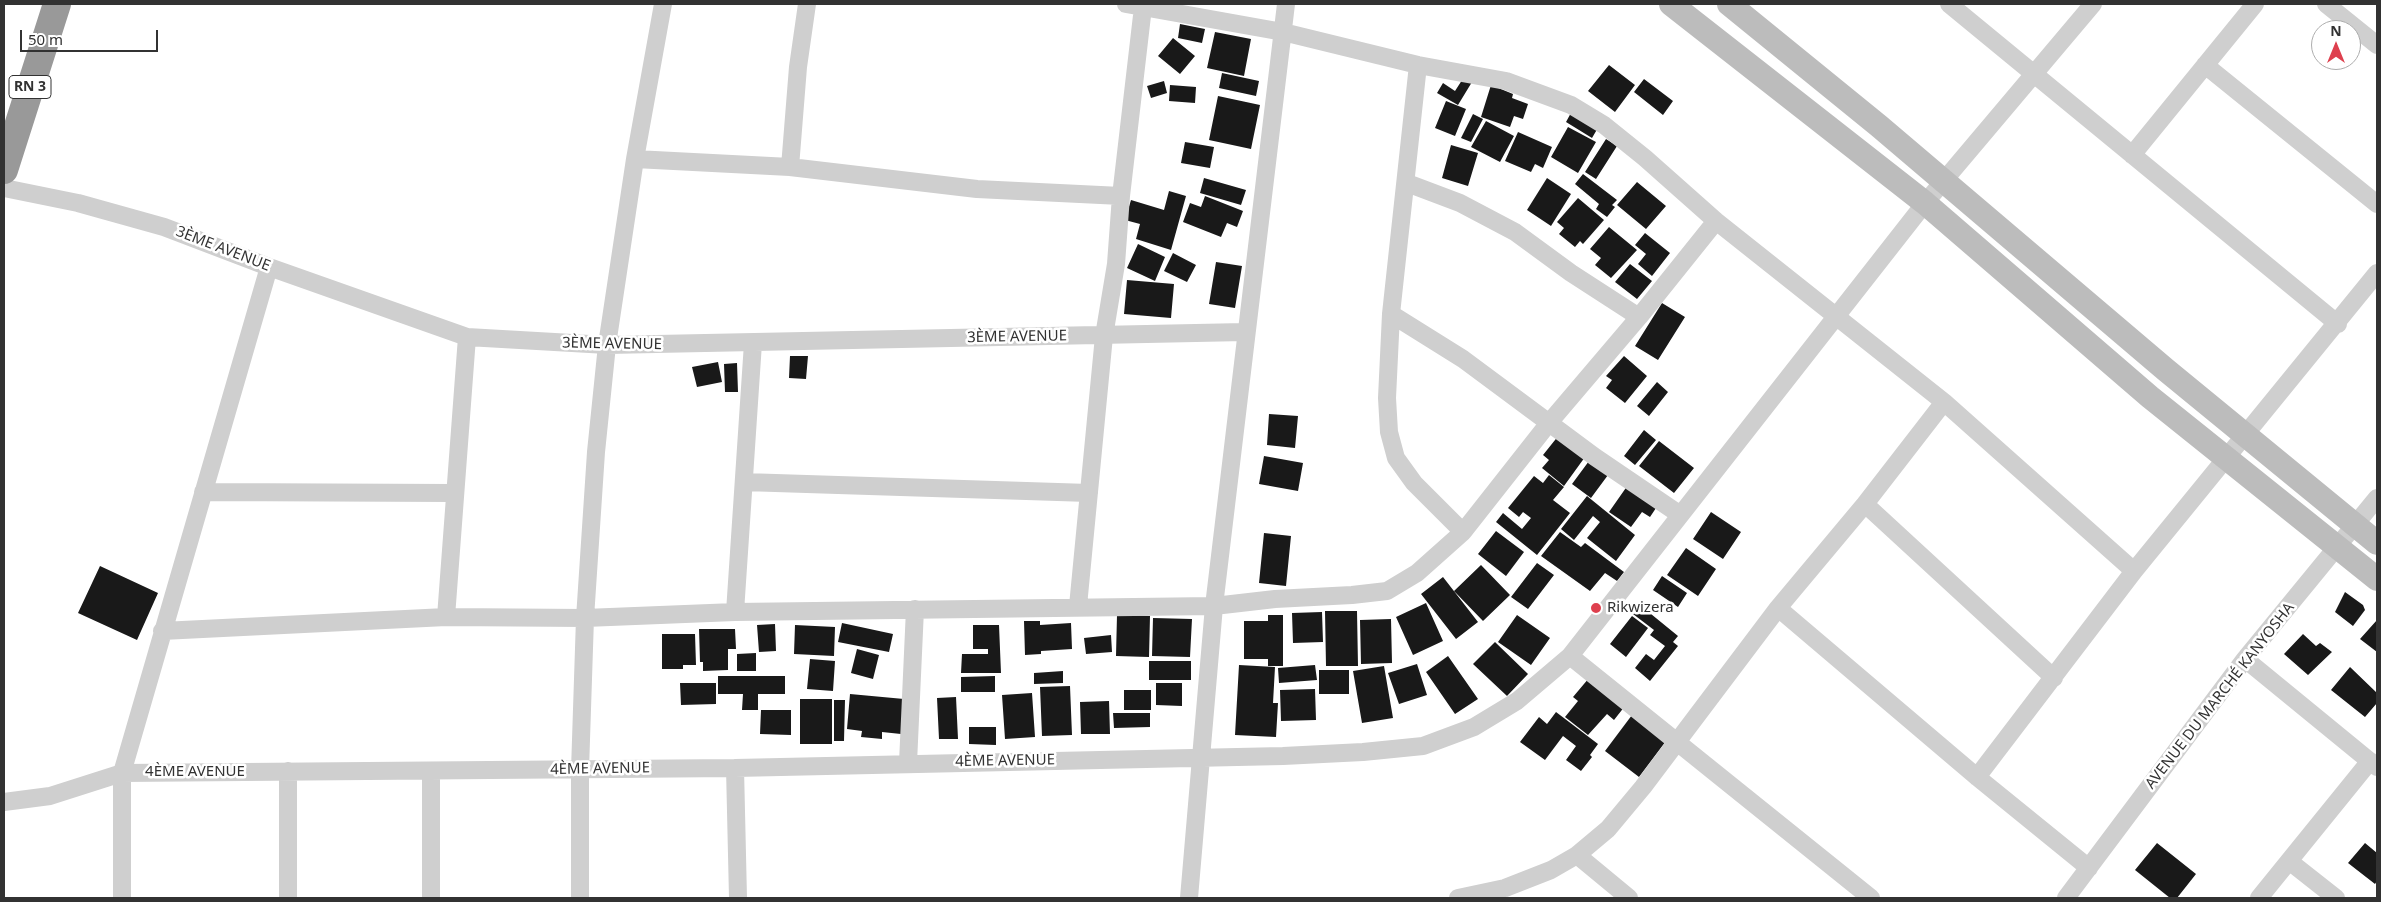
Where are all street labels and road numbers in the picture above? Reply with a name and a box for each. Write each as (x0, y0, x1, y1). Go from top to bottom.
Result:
road number: RN 3 (9, 75, 51, 98)
street label: 3ÈME AVENUE (173, 223, 273, 275)
street label: 3ÈME AVENUE (967, 327, 1067, 347)
street label: 3ÈME AVENUE (562, 334, 662, 354)
street label: AVENUE DU MARCHÉ KANYOSHA (2142, 599, 2298, 793)
street label: 4ÈME AVENUE (955, 751, 1055, 771)
street label: 4ÈME AVENUE (550, 759, 650, 779)
street label: 4ÈME AVENUE (145, 763, 245, 781)

